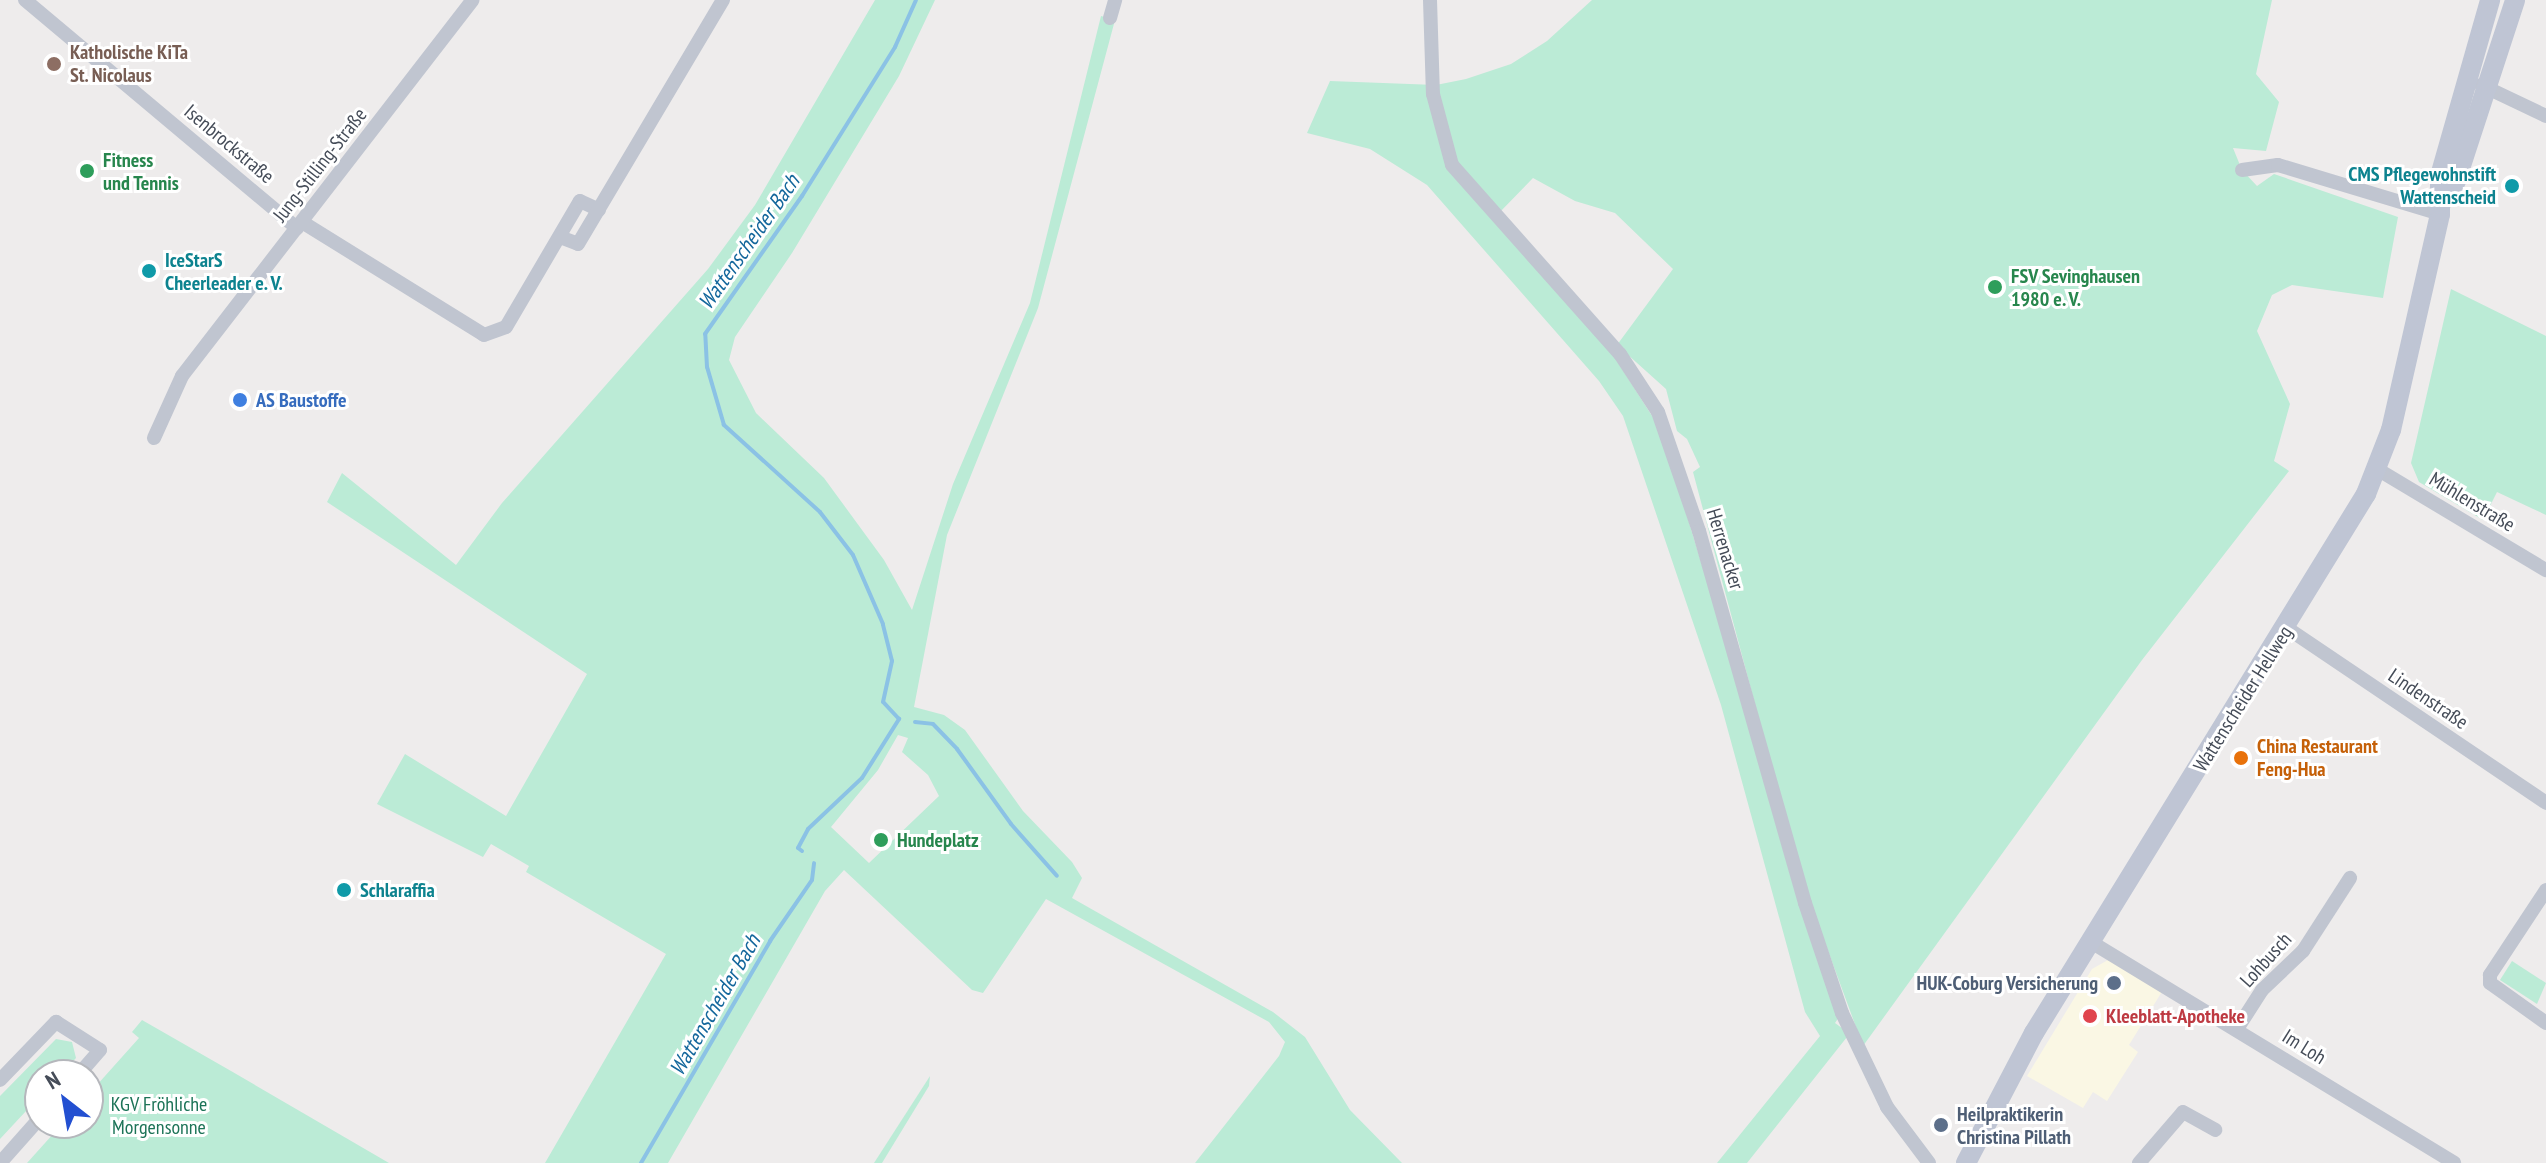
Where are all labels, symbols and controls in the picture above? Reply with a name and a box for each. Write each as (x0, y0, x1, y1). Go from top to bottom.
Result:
place label: Katholische KiTa St. Nicolaus (70, 40, 188, 87)
marker: Katholische KiTa St. Nicolaus (45, 55, 63, 73)
street label: Isenbrockstraße (179, 99, 279, 189)
street label: Jung-Stilling-Straße (268, 103, 372, 227)
place label: Fitness und Tennis (103, 148, 179, 195)
marker: Fitness und Tennis (78, 162, 96, 180)
place label: CMS Pflegewohnstift Wattenscheid (2348, 162, 2496, 209)
water label: Wattenscheider Bach (693, 170, 805, 314)
marker: CMS Pflegewohnstift Wattenscheid (2503, 177, 2521, 195)
place label: IceStarS Cheerleader e. V. (165, 248, 285, 295)
marker: IceStarS Cheerleader e. V. (140, 262, 158, 280)
place label: FSV Sevinghausen 1980 e. V. (2011, 264, 2140, 311)
marker: FSV Sevinghausen 1980 e. V. (1986, 278, 2004, 296)
place label: AS Baustoffe (256, 388, 347, 412)
marker: AS Baustoffe (231, 391, 249, 409)
street label: Mühlenstraße (2425, 467, 2519, 537)
street label: Herrenacker (1701, 506, 1749, 592)
street label: Wattenscheider Hellweg (2189, 622, 2297, 776)
street label: Lindenstraße (2384, 664, 2472, 734)
place label: China Restaurant Feng-Hua (2257, 734, 2378, 781)
marker: China Restaurant Feng-Hua (2232, 749, 2250, 767)
place label: Hundeplatz (897, 828, 979, 852)
marker: Hundeplatz (872, 831, 890, 849)
place label: Schlaraffia (360, 878, 435, 902)
marker: Schlaraffia (335, 881, 353, 899)
street label: Lohbusch (2235, 928, 2297, 992)
water label: Wattenscheider Bach (664, 930, 766, 1080)
place label: HUK-Coburg Versicherung (1916, 971, 2098, 995)
marker: HUK-Coburg Versicherung (2105, 974, 2123, 992)
place label: Kleeblatt-Apotheke (2106, 1004, 2245, 1028)
marker: Kleeblatt-Apotheke (2081, 1007, 2099, 1025)
street label: Im Loh (2278, 1024, 2330, 1070)
north arrow (24, 1059, 104, 1139)
text: N (40, 1065, 65, 1095)
park label: KGV Fröhliche Morgensonne (110, 1092, 208, 1139)
place label: Heilpraktikerin Christina Pillath (1957, 1102, 2071, 1149)
marker: Heilpraktikerin Christina Pillath (1932, 1116, 1950, 1134)

